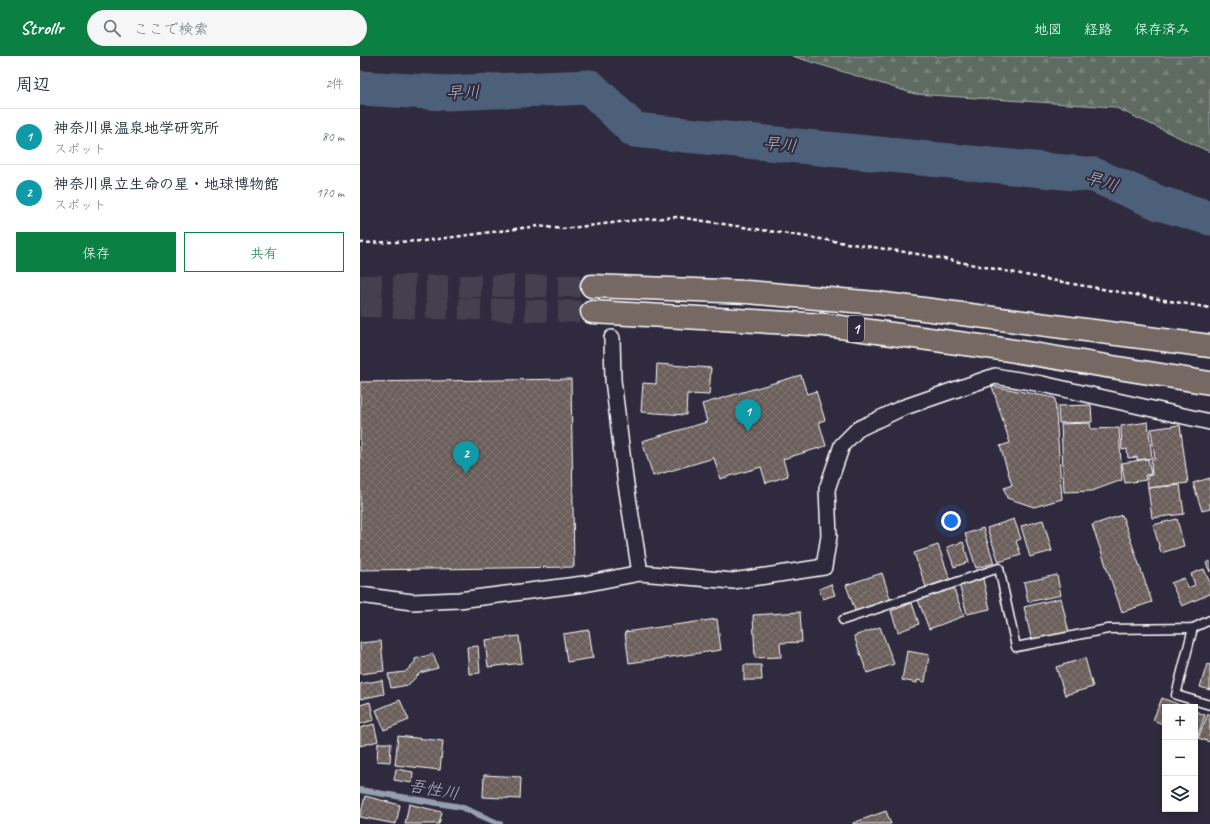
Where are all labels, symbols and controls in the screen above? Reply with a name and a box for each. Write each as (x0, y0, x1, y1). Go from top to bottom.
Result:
search box (87, 10, 367, 46)
text: Strollr (20, 16, 63, 40)
icon: search (101, 17, 123, 39)
text: ここで検索 (133, 20, 208, 39)
text: 地図 (1034, 21, 1062, 38)
text: 経路 (1084, 21, 1112, 38)
text: 保存済み (1134, 21, 1190, 38)
text: 周辺 (16, 74, 50, 95)
text: 2件 (325, 76, 344, 92)
water label: 早川 (446, 81, 480, 104)
text: 神奈川県温泉地学研究所 (54, 119, 219, 138)
text: 1 (26, 129, 32, 145)
text: 80 m (322, 129, 344, 145)
water label: 早川 (762, 132, 798, 157)
text: スポット (54, 141, 106, 157)
water label: 早川 (1082, 166, 1121, 197)
text: 神奈川県立生命の星・地球博物館 (54, 175, 279, 194)
text: 2 (26, 185, 32, 201)
text: 170 m (316, 185, 344, 201)
text: スポット (54, 197, 106, 213)
button: 保存 (16, 232, 176, 272)
button: 共有 (184, 232, 344, 272)
road number: 1 (848, 316, 864, 342)
pin: 1 (735, 399, 761, 432)
pin: 2 (453, 441, 479, 474)
your location (941, 511, 961, 531)
map controls (1162, 704, 1198, 812)
button: + (1162, 704, 1198, 740)
button: − (1162, 740, 1198, 776)
water label: 吾性川 (407, 775, 461, 804)
button: layers (1162, 776, 1198, 812)

